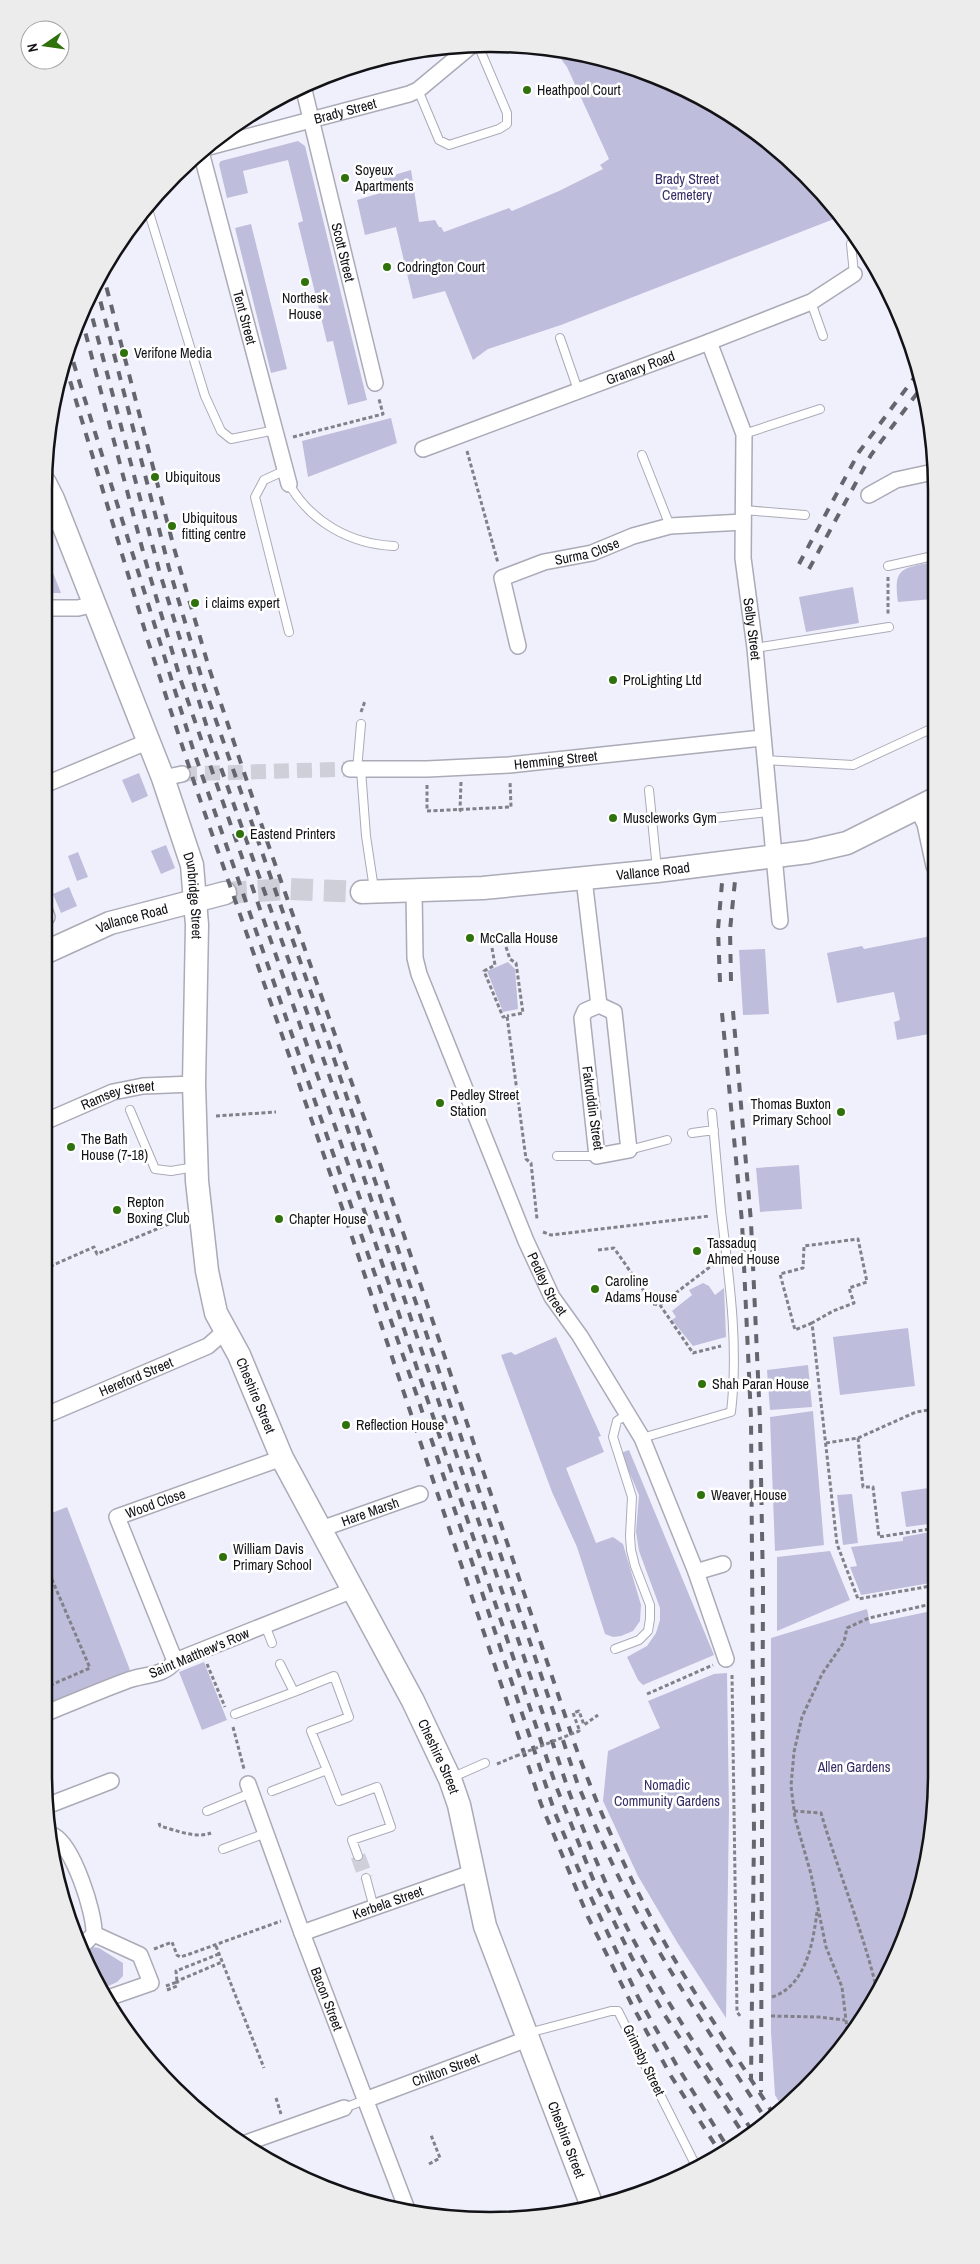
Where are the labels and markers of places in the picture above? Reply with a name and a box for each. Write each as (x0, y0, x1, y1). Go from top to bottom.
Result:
place label: Heathpool Court (537, 81, 621, 99)
marker: Heathpool Court (521, 84, 533, 96)
place label: Soyeux Apartments (354, 161, 414, 195)
marker: Soyeux Apartments (339, 172, 351, 184)
place label: Codrington Court (397, 258, 485, 276)
marker: Codrington Court (381, 261, 393, 273)
marker: Northesk House (299, 276, 311, 288)
place label: Northesk House (282, 289, 328, 323)
place label: Verifone Media (134, 344, 212, 362)
marker: Verifone Media (118, 347, 130, 359)
place label: Ubiquitous (165, 468, 221, 486)
marker: Ubiquitous (149, 471, 161, 483)
place label: Ubiquitous fitting centre (182, 509, 246, 543)
marker: Ubiquitous fitting centre (166, 520, 178, 532)
place label: i claims expert (205, 594, 280, 612)
marker: i claims expert (189, 597, 201, 609)
place label: ProLighting Ltd (623, 671, 702, 689)
marker: ProLighting Ltd (607, 674, 619, 686)
place label: Muscleworks Gym (623, 809, 717, 827)
marker: Muscleworks Gym (607, 812, 619, 824)
place label: Eastend Printers (250, 825, 336, 843)
marker: Eastend Printers (234, 828, 246, 840)
place label: McCalla House (480, 929, 558, 947)
marker: McCalla House (464, 932, 476, 944)
place label: Pedley Street Station (450, 1086, 519, 1120)
place label: Thomas Buxton Primary School (751, 1095, 831, 1129)
marker: Pedley Street Station (434, 1097, 446, 1109)
marker: Thomas Buxton Primary School (835, 1106, 847, 1118)
place label: The Bath House (7-18) (81, 1130, 148, 1164)
marker: The Bath House (7-18) (65, 1141, 77, 1153)
place label: Repton Boxing Club (127, 1193, 190, 1227)
marker: Repton Boxing Club (111, 1204, 123, 1216)
place label: Chapter House (289, 1210, 366, 1228)
marker: Chapter House (273, 1213, 285, 1225)
place label: Tassaduq Ahmed House (706, 1234, 780, 1268)
marker: Tassaduq Ahmed House (691, 1245, 703, 1257)
place label: Caroline Adams House (604, 1272, 677, 1306)
marker: Caroline Adams House (589, 1283, 601, 1295)
place label: Shah Paran House (712, 1375, 809, 1393)
marker: Shah Paran House (696, 1378, 708, 1390)
place label: Reflection House (356, 1416, 444, 1434)
marker: Reflection House (340, 1419, 352, 1431)
place label: Weaver House (711, 1486, 787, 1504)
marker: Weaver House (695, 1489, 707, 1501)
place label: William Davis Primary School (233, 1540, 311, 1574)
marker: William Davis Primary School (217, 1551, 229, 1563)

